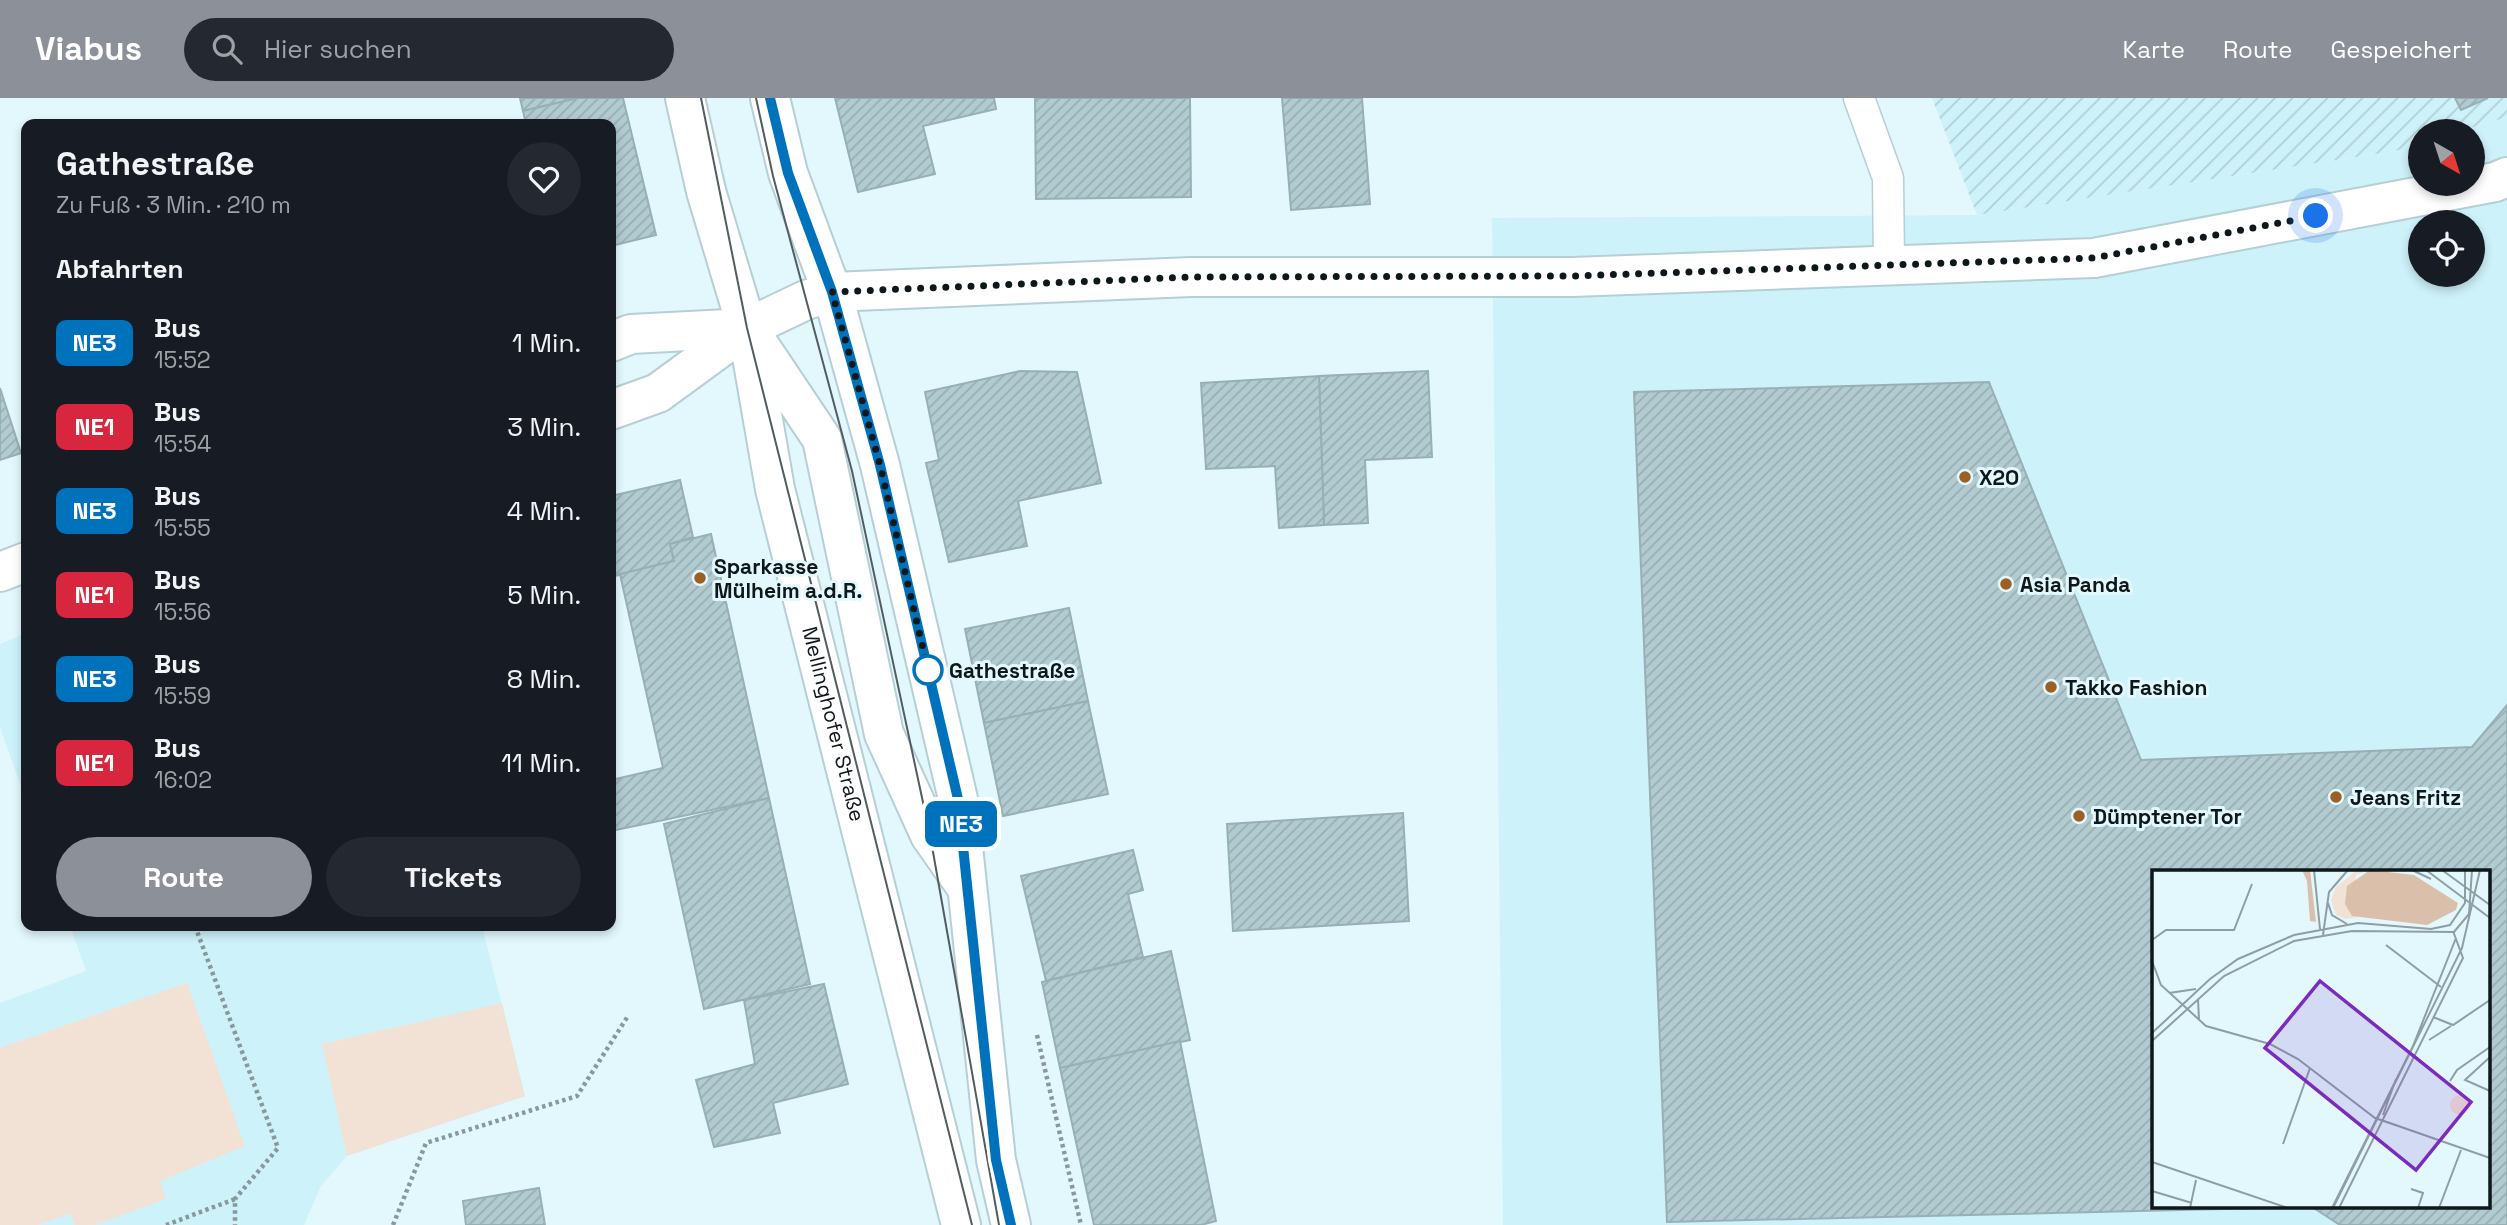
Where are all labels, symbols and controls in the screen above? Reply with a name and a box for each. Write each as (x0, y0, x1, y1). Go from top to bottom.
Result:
search box (184, 18, 674, 81)
text: Viabus (35, 28, 142, 70)
icon: search (208, 30, 246, 68)
text: Hier suchen (264, 32, 412, 66)
text: Karte (2123, 34, 2185, 65)
text: Route (2223, 34, 2292, 65)
text: Gespeichert (2330, 34, 2472, 65)
north arrow (2408, 119, 2485, 196)
map controls (2408, 119, 2485, 287)
button: heart (507, 142, 581, 216)
text: Gathestraße (56, 143, 254, 185)
text: Zu Fuß · 3 Min. · 210 m (56, 190, 291, 220)
your location (2298, 198, 2333, 233)
button: locate (2408, 210, 2485, 287)
text: Abfahrten (56, 252, 184, 286)
text: Bus (154, 311, 201, 345)
text: 1 Min. (512, 326, 581, 360)
text: NE3 (73, 327, 116, 358)
text: 15:52 (154, 345, 211, 375)
text: Bus (154, 395, 201, 429)
text: 3 Min. (507, 410, 581, 444)
text: NE1 (74, 411, 115, 442)
text: 15:54 (154, 429, 211, 459)
place label: X2O (1979, 464, 2019, 491)
marker: X2O (1957, 469, 1973, 485)
text: Bus (154, 479, 201, 513)
text: 4 Min. (507, 494, 581, 528)
text: NE3 (73, 495, 116, 526)
text: 15:55 (154, 513, 211, 543)
place label: Sparkasse Mülheim a.d.R. (714, 553, 862, 604)
text: Bus (154, 563, 201, 597)
marker: Sparkasse Mülheim a.d.R. (692, 570, 708, 586)
place label: Asia Panda (2020, 571, 2130, 598)
marker: Asia Panda (1998, 576, 2014, 592)
text: 5 Min. (507, 578, 581, 612)
text: NE1 (74, 579, 115, 610)
text: 15:56 (154, 597, 211, 627)
street label: Mellinghofer Straße (797, 623, 872, 824)
text: Bus (154, 647, 201, 681)
marker: Gathestraße (913, 655, 943, 685)
place label: Gathestraße (949, 657, 1075, 684)
text: 8 Min. (507, 662, 581, 696)
text: NE3 (73, 663, 116, 694)
place label: Takko Fashion (2065, 674, 2207, 701)
marker: Takko Fashion (2043, 679, 2059, 695)
text: 15:59 (154, 681, 211, 711)
text: Bus (154, 731, 201, 765)
text: 11 Min. (501, 746, 581, 780)
text: NE1 (74, 747, 115, 778)
text: 16:02 (154, 765, 212, 795)
place label: Jeans Fritz (2350, 784, 2461, 811)
marker: Jeans Fritz (2328, 789, 2344, 805)
line badge: NE3 (921, 801, 1001, 847)
place label: Dümptener Tor (2093, 803, 2242, 830)
text: NE3 (939, 808, 983, 839)
marker: Dümptener Tor (2071, 808, 2087, 824)
button: Route (56, 837, 312, 917)
button: Tickets (326, 837, 581, 917)
inset map (2152, 870, 2490, 1208)

